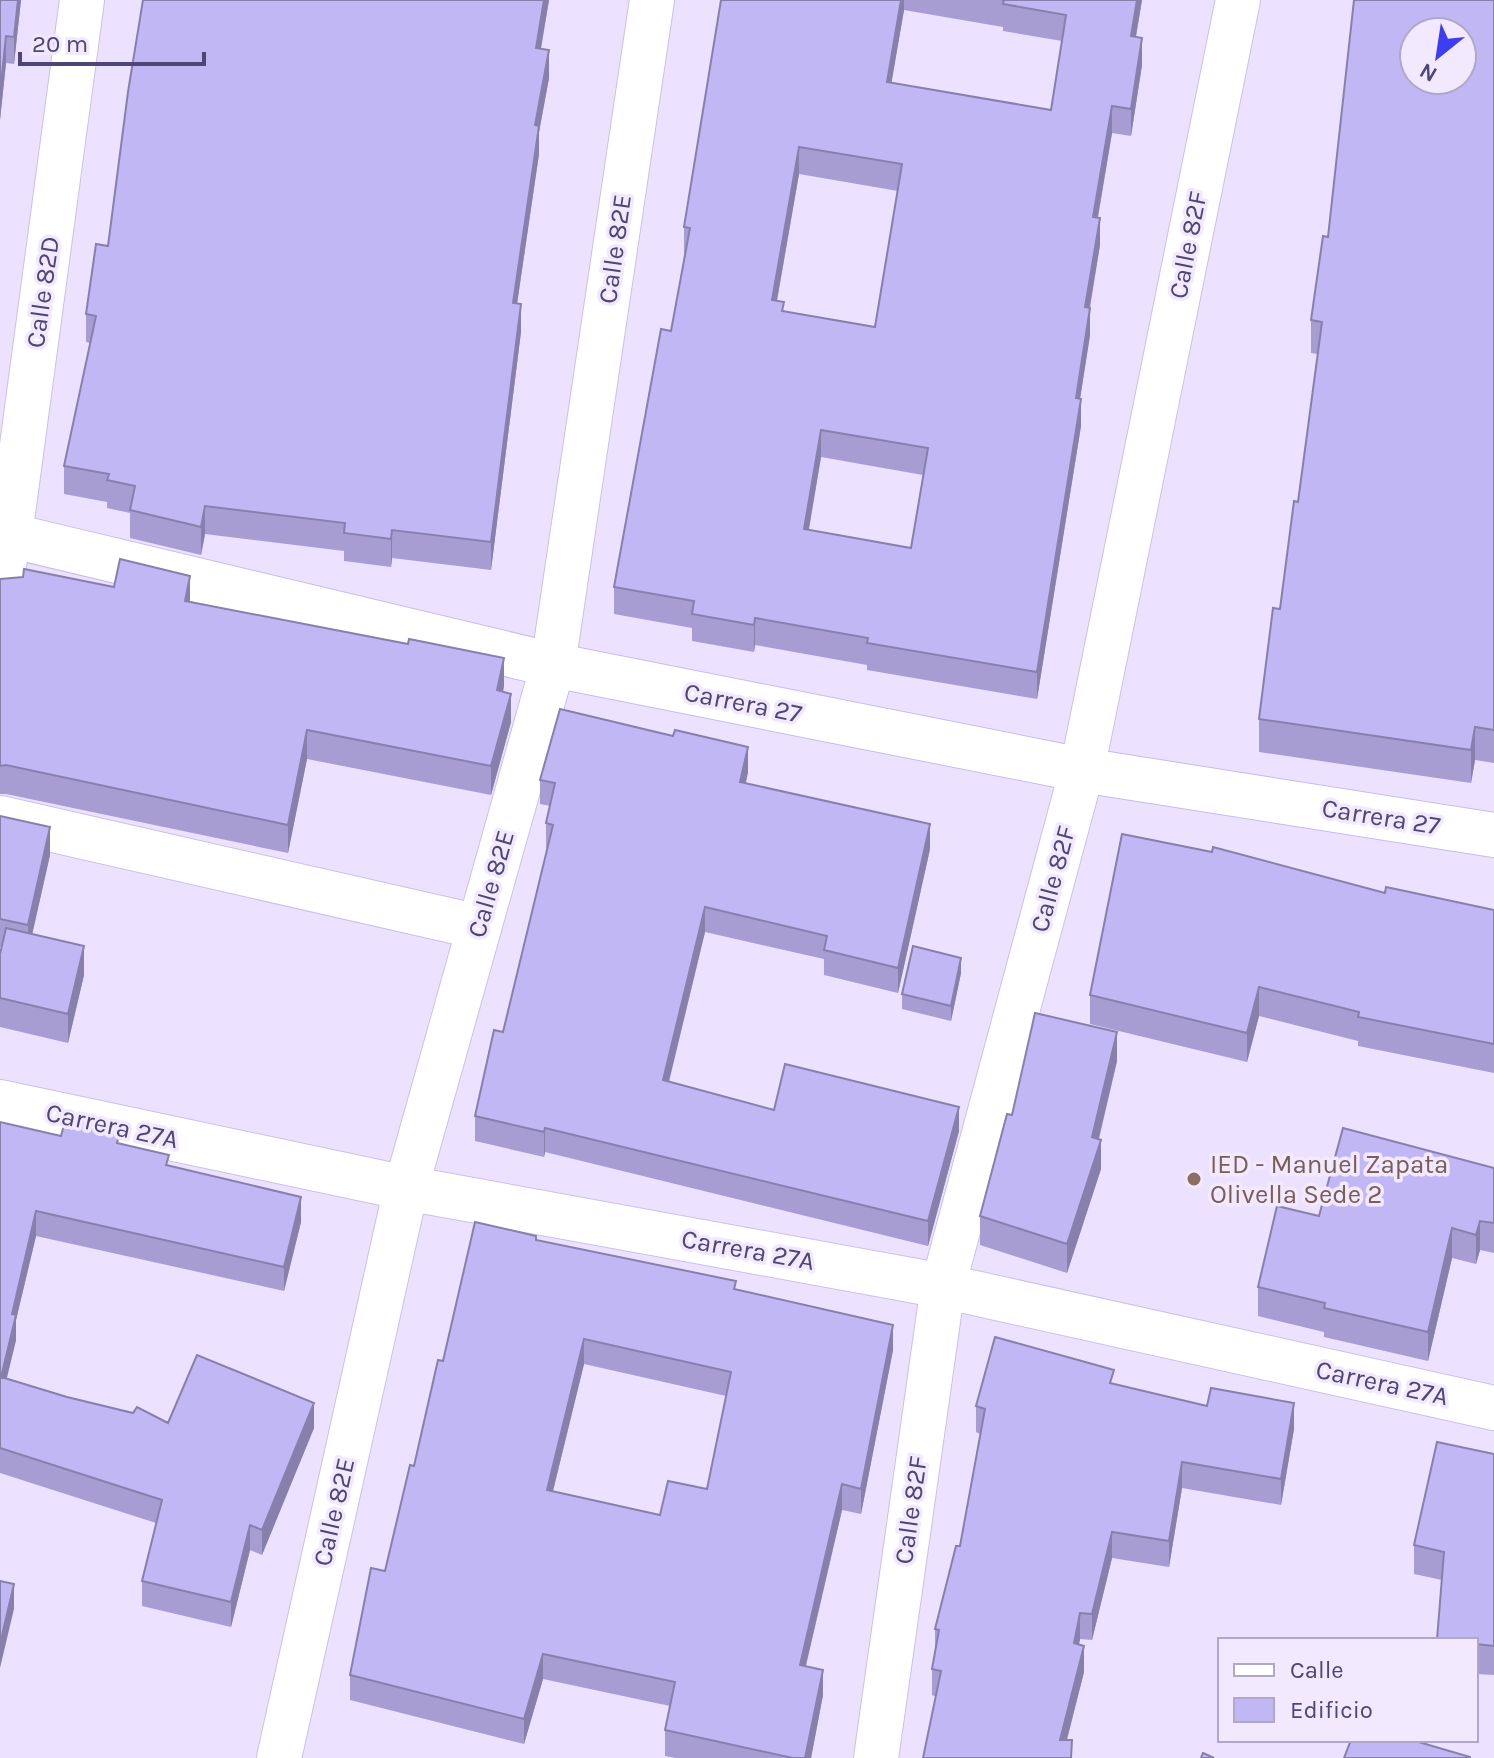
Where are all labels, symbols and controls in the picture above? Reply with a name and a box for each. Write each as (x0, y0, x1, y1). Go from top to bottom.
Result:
scale bar (20, 16, 204, 66)
north arrow (1398, 16, 1478, 96)
text: 20 m (32, 30, 88, 58)
text: N (1415, 57, 1442, 88)
street label: Calle 82F (1162, 189, 1214, 301)
street label: Calle 82E (592, 192, 638, 306)
street label: Calle 82D (20, 234, 66, 350)
street label: Carrera 27 (681, 676, 805, 730)
street label: Carrera 27 (1320, 792, 1442, 842)
street label: Calle 82F (1024, 822, 1082, 936)
street label: Calle 82E (461, 827, 521, 941)
street label: Carrera 27A (43, 1097, 181, 1155)
place label: IED - Manuel Zapata Olivella Sede 2 (1210, 1149, 1448, 1210)
marker: IED - Manuel Zapata Olivella Sede 2 (1185, 1170, 1203, 1188)
street label: Carrera 27A (679, 1223, 817, 1277)
street label: Carrera 27A (1313, 1354, 1451, 1412)
street label: Calle 82F (888, 1454, 934, 1566)
street label: Calle 82E (307, 1455, 361, 1569)
legend (1218, 1638, 1478, 1742)
text: Calle (1290, 1656, 1344, 1684)
text: Edificio (1290, 1696, 1373, 1724)

